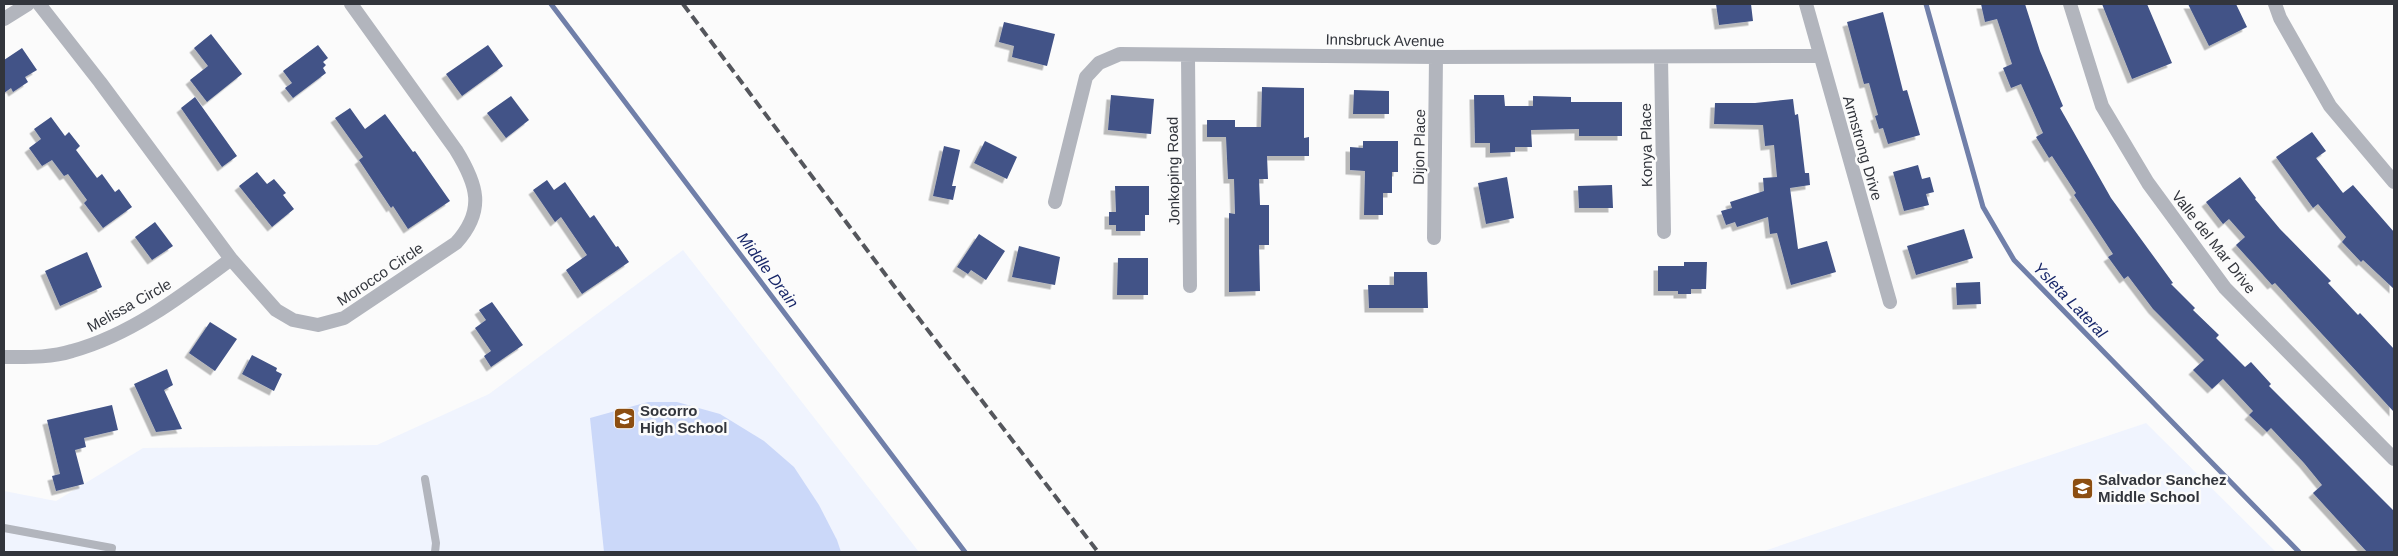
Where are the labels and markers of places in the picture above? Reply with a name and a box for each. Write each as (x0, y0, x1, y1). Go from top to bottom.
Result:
place label: Socorro High School (640, 402, 728, 436)
school or university icon: Socorro High School (612, 407, 636, 431)
place label: Salvador Sanchez Middle School (2098, 471, 2226, 505)
school or university icon: Salvador Sanchez Middle School (2070, 476, 2094, 500)

